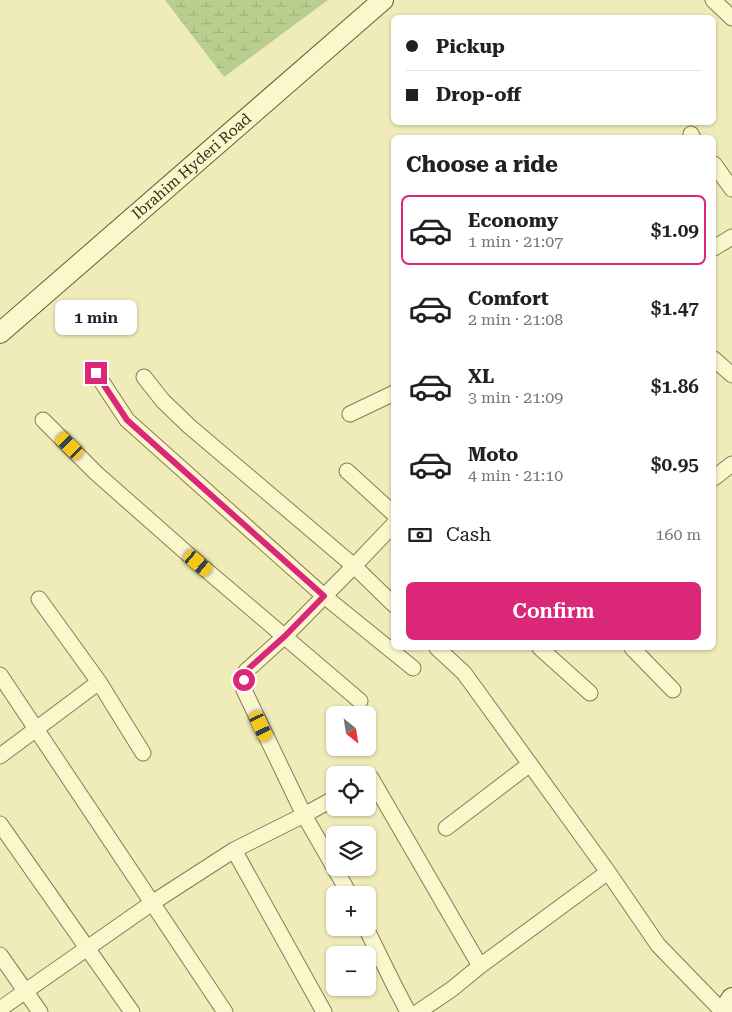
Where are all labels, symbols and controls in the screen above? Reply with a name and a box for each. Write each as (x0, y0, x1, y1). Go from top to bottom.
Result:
text: Pickup (436, 35, 505, 58)
text: Drop-off (436, 83, 521, 106)
street label: Ibrahim Hyderi Road (128, 109, 255, 223)
text: Choose a ride (406, 152, 558, 177)
icon: car (408, 208, 453, 253)
text: Economy (468, 209, 558, 232)
text: $1.09 (651, 219, 699, 242)
text: 1 min · 21:07 (468, 232, 563, 251)
icon: car (408, 286, 453, 331)
text: Comfort (468, 287, 549, 310)
text: $1.47 (651, 297, 699, 320)
callout: 1 min (55, 300, 137, 336)
text: 1 min (74, 308, 118, 327)
text: 2 min · 21:08 (468, 310, 563, 329)
route end (85, 362, 107, 384)
icon: car (408, 364, 453, 409)
text: XL (468, 365, 494, 388)
text: $1.86 (651, 375, 699, 398)
text: 3 min · 21:09 (468, 388, 563, 407)
car (54, 430, 85, 462)
icon: car (408, 442, 453, 487)
text: Moto (468, 443, 518, 466)
text: $0.95 (651, 453, 699, 476)
text: 4 min · 21:10 (468, 466, 563, 485)
icon: cash (406, 521, 434, 549)
text: Cash (446, 523, 491, 546)
text: 160 m (655, 525, 701, 544)
car (181, 548, 214, 578)
button: Confirm (406, 582, 701, 640)
route start (233, 669, 255, 691)
north arrow (326, 706, 376, 756)
map controls (326, 706, 376, 996)
car (247, 709, 274, 743)
button: locate (326, 766, 376, 816)
button: layers (326, 826, 376, 876)
button: + (326, 886, 376, 936)
button: − (326, 946, 376, 996)

